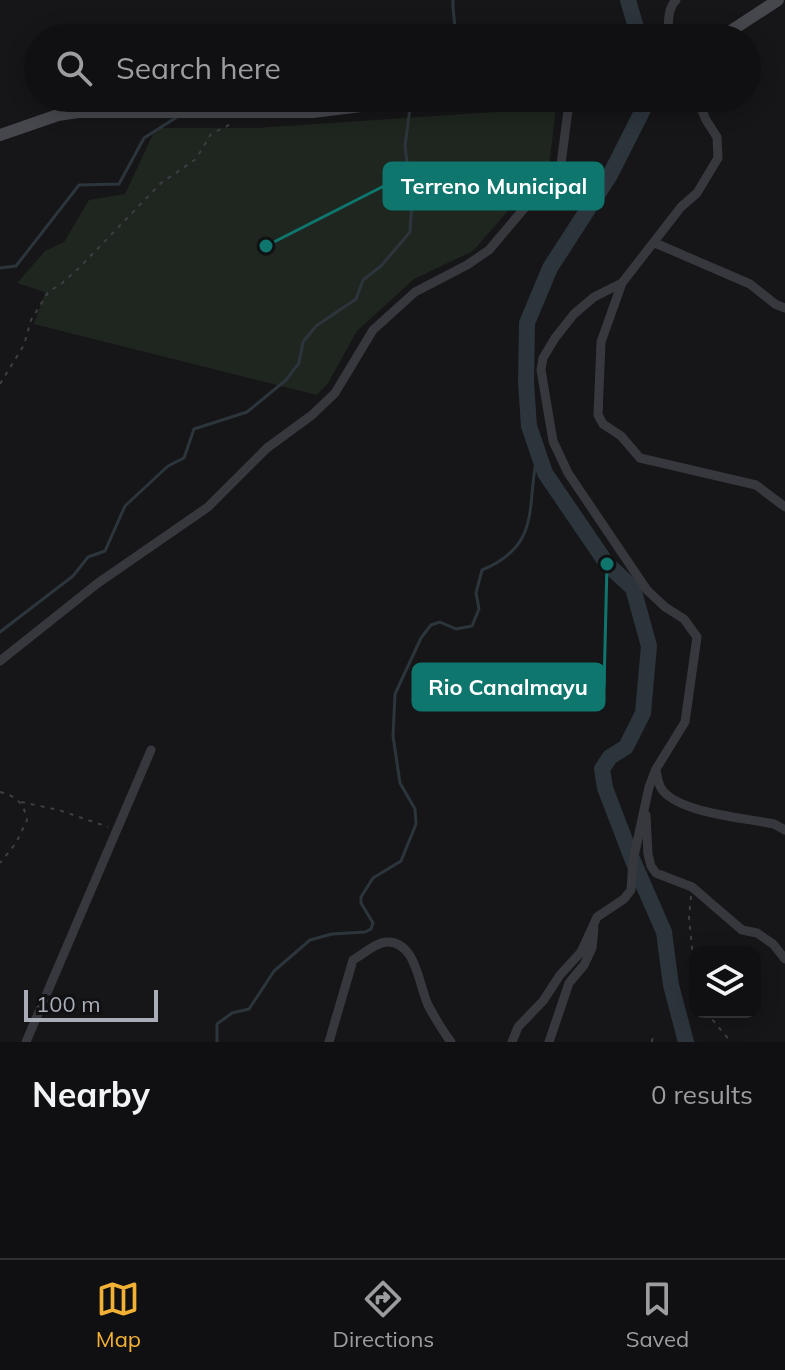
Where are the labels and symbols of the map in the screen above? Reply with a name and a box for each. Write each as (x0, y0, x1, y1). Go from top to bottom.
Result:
callout: Terreno Municipal (384, 163, 603, 209)
text: Terreno Municipal (401, 172, 587, 200)
callout: Rio Canalmayu (413, 664, 604, 710)
text: Rio Canalmayu (428, 673, 588, 701)
scale bar (24, 986, 158, 1022)

